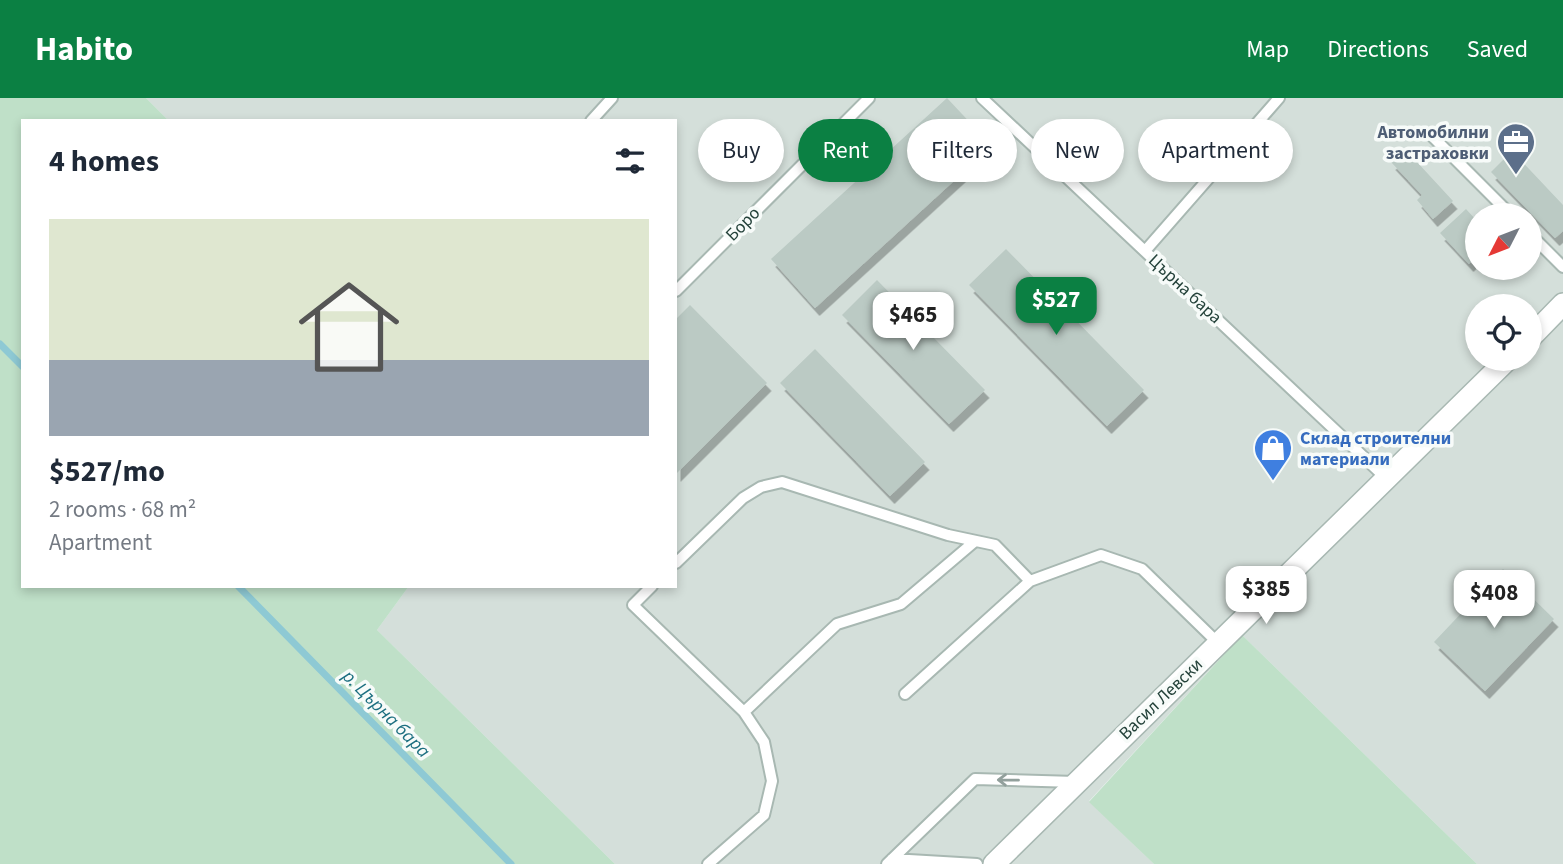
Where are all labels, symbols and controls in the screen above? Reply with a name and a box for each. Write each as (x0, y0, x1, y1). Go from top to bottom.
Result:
text: Habito (35, 26, 133, 73)
text: Map (1246, 32, 1289, 67)
text: Directions (1327, 32, 1429, 67)
text: Saved (1467, 32, 1528, 67)
chip: Buy (698, 119, 784, 182)
chip: Rent (798, 119, 893, 182)
chip: Filters (907, 119, 1017, 182)
chip: New (1031, 119, 1124, 182)
chip: Apartment (1138, 119, 1293, 182)
place label: Автомобилни застраховки (1376, 120, 1489, 166)
office icon: Автомобилни застраховки (1495, 121, 1537, 176)
text: 4 homes (49, 140, 159, 183)
icon: filters (611, 142, 649, 180)
street label: Боро (720, 201, 766, 247)
north arrow (1465, 203, 1542, 280)
map controls (1465, 203, 1542, 371)
street label: Църна бара (1143, 248, 1227, 330)
icon: home (286, 264, 412, 390)
pin: $527 (1015, 278, 1097, 337)
text: $527 (1032, 283, 1080, 316)
pin: $465 (872, 292, 954, 352)
button: locate (1465, 294, 1542, 371)
text: $465 (889, 298, 937, 331)
place label: Склад строителни материали (1300, 426, 1451, 472)
shop icon: Склад строителни материали (1252, 427, 1294, 482)
text: $527/mo (49, 450, 165, 493)
text: 2 rooms · 68 m² (49, 493, 196, 526)
text: Apartment (49, 526, 152, 559)
pin: $385 (1225, 566, 1307, 626)
pin: $408 (1453, 570, 1535, 630)
text: $385 (1242, 572, 1290, 605)
text: $408 (1470, 576, 1518, 609)
street label: Васил Левски (1114, 653, 1208, 745)
water label: р. Църна бара (335, 663, 436, 764)
one-way arrow (996, 773, 1019, 787)

